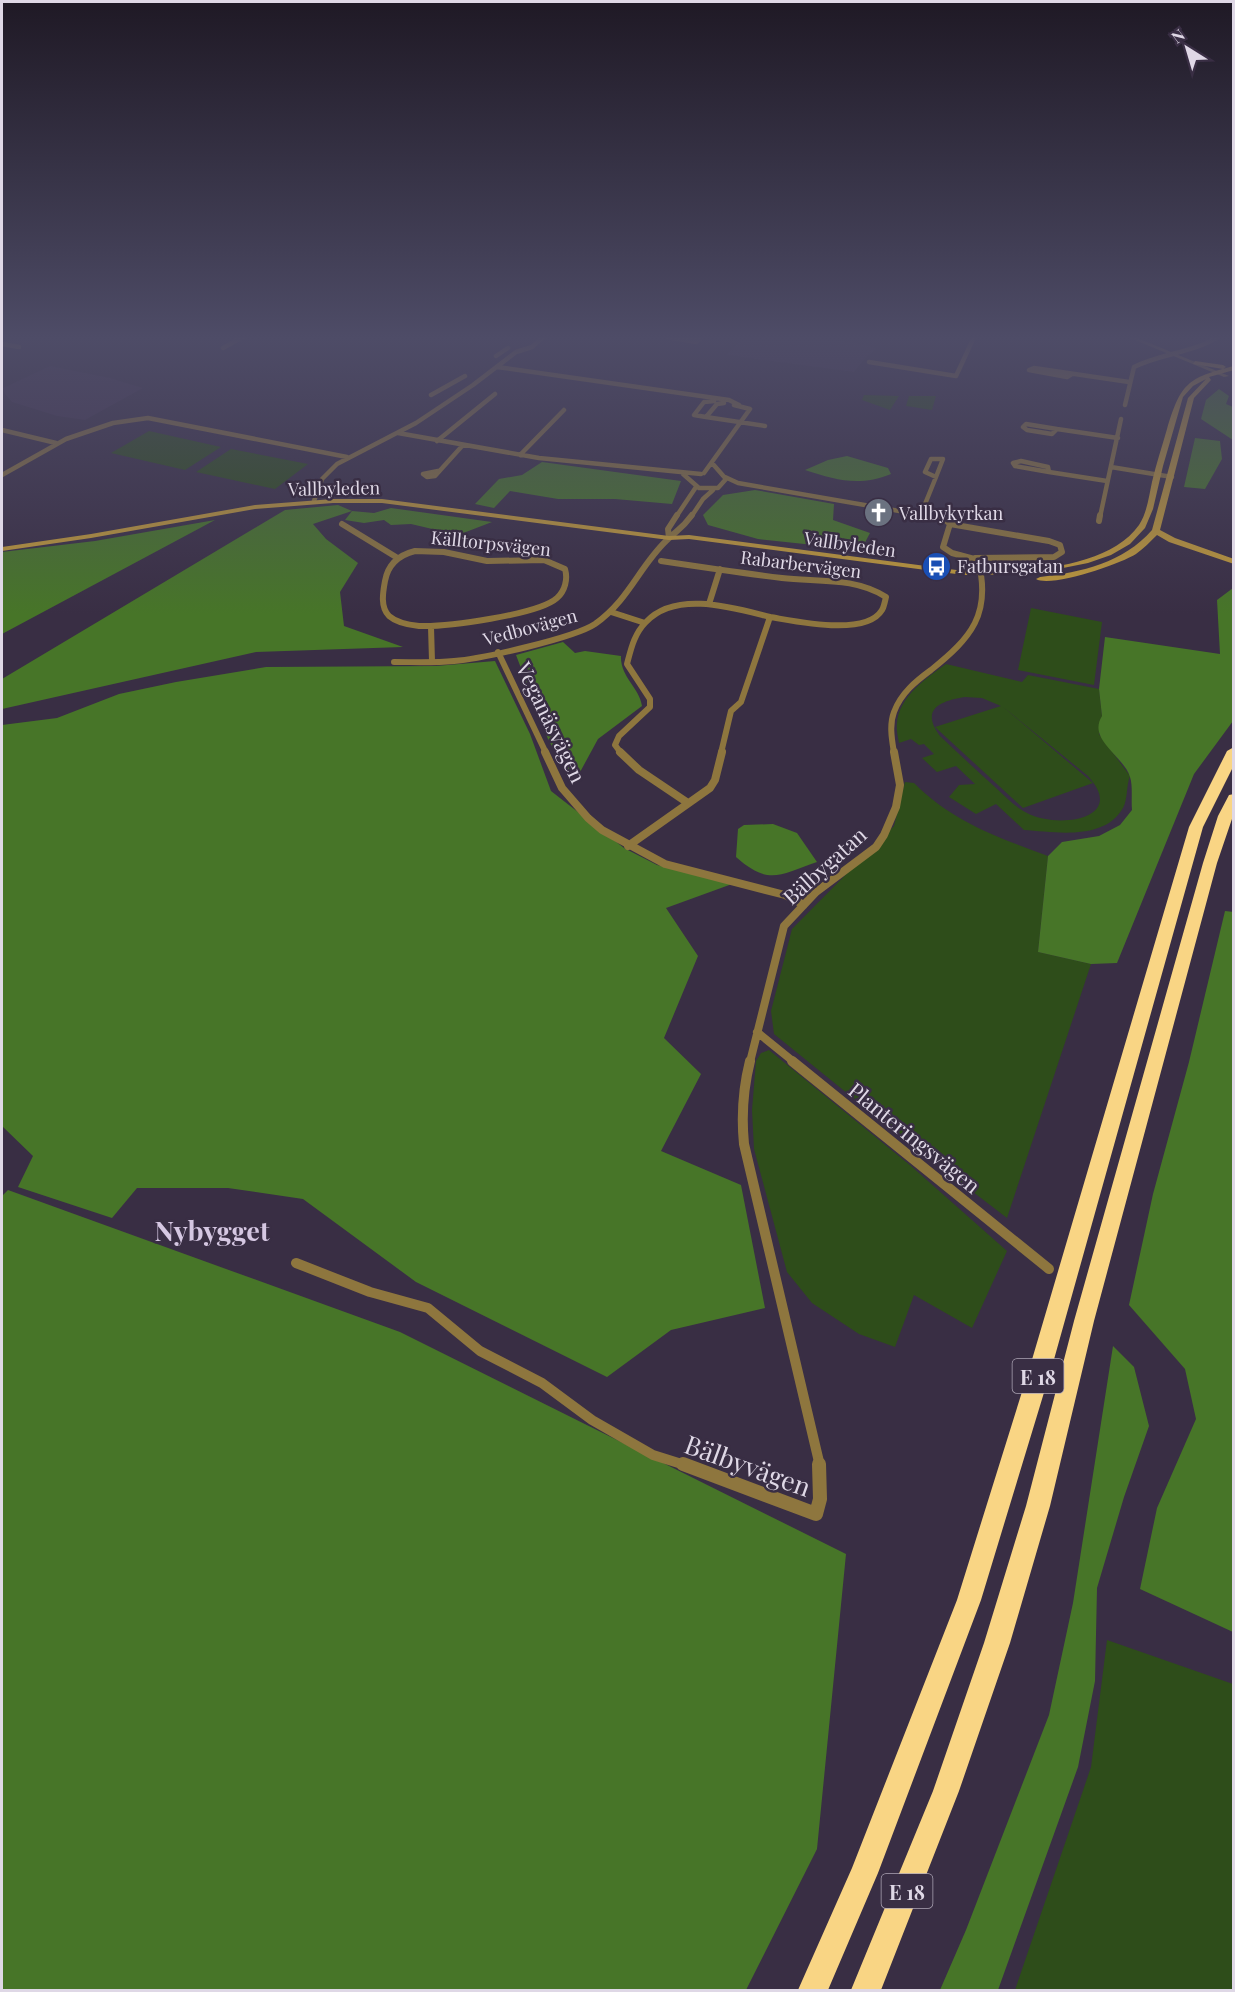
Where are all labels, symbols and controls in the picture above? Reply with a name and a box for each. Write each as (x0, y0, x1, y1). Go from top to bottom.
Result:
north arrow (1157, 18, 1217, 78)
text: N (1167, 23, 1189, 47)
street label: Vallbyleden (287, 475, 381, 501)
church icon: Vallbykyrkan (862, 497, 894, 529)
place label: Vallbykyrkan (898, 501, 1003, 525)
street label: Källtorpsvägen (430, 525, 552, 561)
street label: Vallbyleden (802, 526, 898, 562)
street label: Rabarbervägen (739, 545, 863, 583)
bus stop icon: Fatbursgatan (920, 550, 952, 582)
place label: Fatbursgatan (957, 554, 1064, 578)
street label: Vedbovägen (479, 603, 580, 651)
street label: Veganäsvägen (510, 656, 593, 787)
street label: Bälbygatan (776, 820, 872, 910)
street label: Planteringsvägen (843, 1075, 987, 1199)
district label: Nybygget (155, 1212, 270, 1248)
road number: E 18 (1012, 1359, 1064, 1393)
street label: Bälbyvägen (680, 1426, 816, 1504)
road number: E 18 (882, 1874, 932, 1908)

